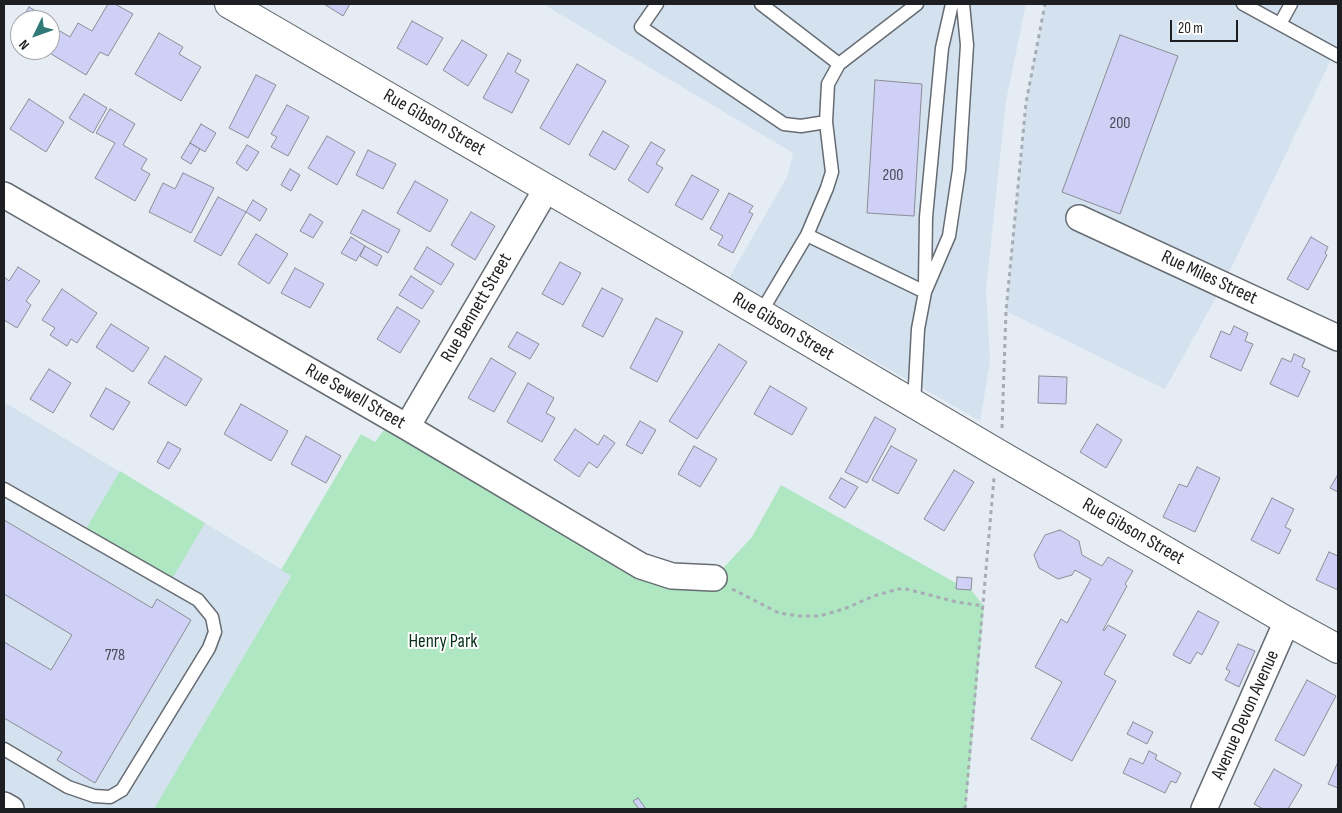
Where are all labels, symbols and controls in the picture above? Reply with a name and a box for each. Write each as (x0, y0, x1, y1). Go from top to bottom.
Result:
north arrow (10, 10, 60, 60)
scale bar (1172, 10, 1240, 42)
text: 20 m (1178, 19, 1203, 38)
text: N (15, 36, 33, 53)
street label: Rue Gibson Street (379, 85, 489, 161)
house number: 200 (1110, 114, 1130, 134)
house number: 200 (883, 166, 903, 186)
street label: Rue Miles Street (1157, 246, 1261, 310)
street label: Rue Bennett Street (437, 249, 517, 367)
street label: Rue Gibson Street (728, 288, 838, 366)
street label: Rue Sewell Street (301, 359, 409, 435)
street label: Rue Gibson Street (1078, 494, 1188, 570)
park label: Henry Park (408, 631, 478, 653)
house number: 778 (105, 646, 125, 666)
street label: Avenue Devon Avenue (1207, 647, 1285, 783)

